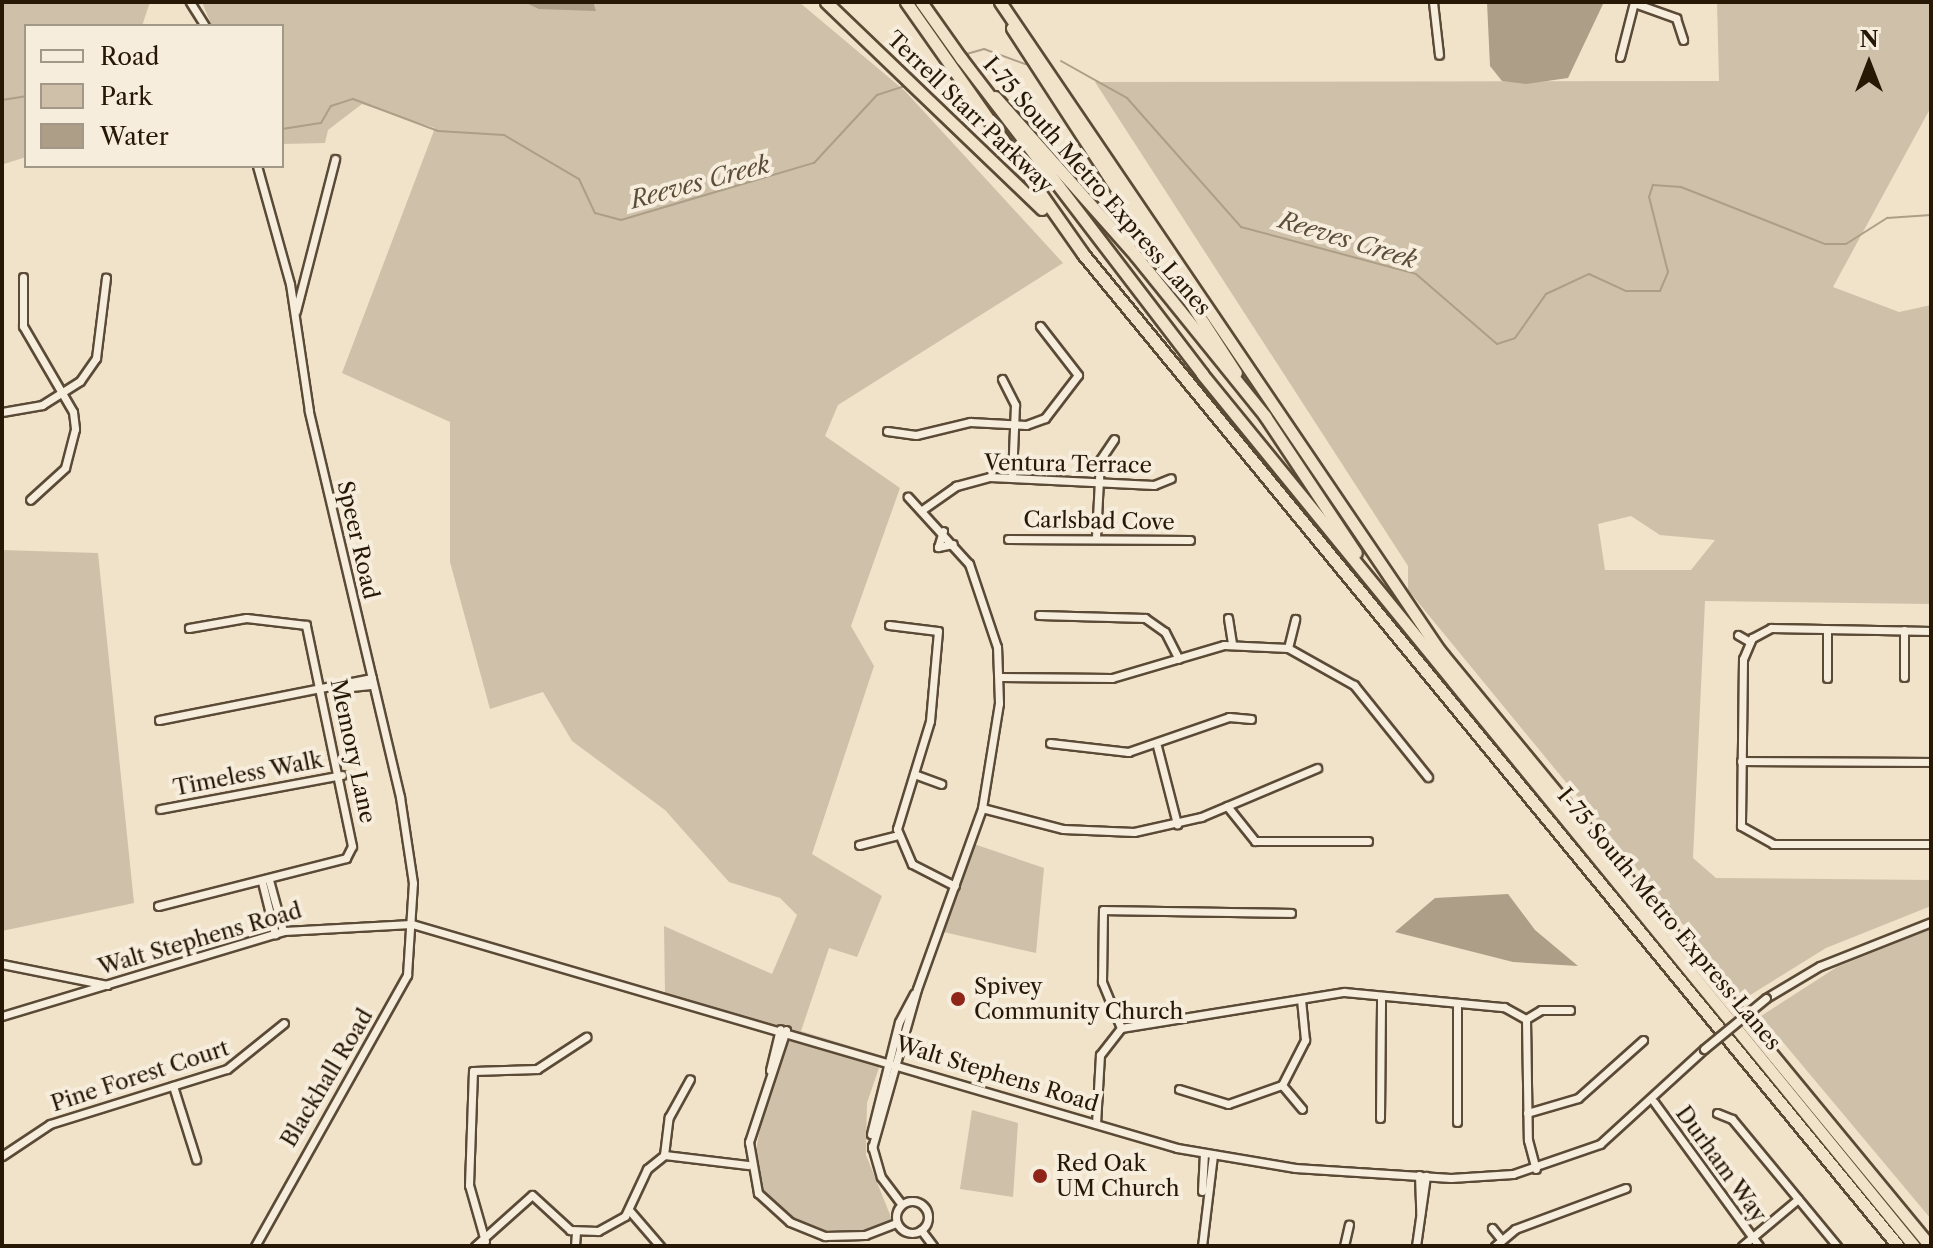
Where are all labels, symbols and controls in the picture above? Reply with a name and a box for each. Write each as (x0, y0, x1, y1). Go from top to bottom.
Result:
legend (24, 24, 284, 168)
north arrow (1829, 24, 1909, 104)
street label: Terrell Starr Parkway (881, 26, 1059, 198)
text: N (1859, 26, 1879, 53)
text: Road (100, 42, 159, 71)
street label: I-75 South Metro Express Lanes (978, 51, 1216, 321)
text: Park (100, 82, 152, 111)
text: Water (100, 122, 169, 151)
water label: Reeves Creek (627, 150, 773, 214)
water label: Reeves Creek (1275, 205, 1421, 275)
street label: Ventura Terrace (984, 449, 1152, 479)
street label: Speer Road (332, 478, 384, 602)
street label: Carlsbad Cove (1023, 506, 1175, 536)
street label: Memory Lane (325, 676, 381, 826)
street label: Timeless Walk (171, 746, 325, 802)
street label: I-75 South Metro Express Lanes (1552, 783, 1786, 1055)
street label: Walt Stephens Road (95, 897, 305, 981)
place label: Spivey Community Church (974, 973, 1184, 1024)
marker: Spivey Community Church (949, 990, 967, 1008)
street label: Blackhall Road (275, 1004, 379, 1152)
street label: Walt Stephens Road (893, 1031, 1101, 1117)
street label: Pine Forest Court (48, 1035, 232, 1117)
street label: Durham Way (1670, 1101, 1772, 1227)
place label: Red Oak UM Church (1056, 1150, 1180, 1202)
marker: Red Oak UM Church (1031, 1167, 1049, 1185)

